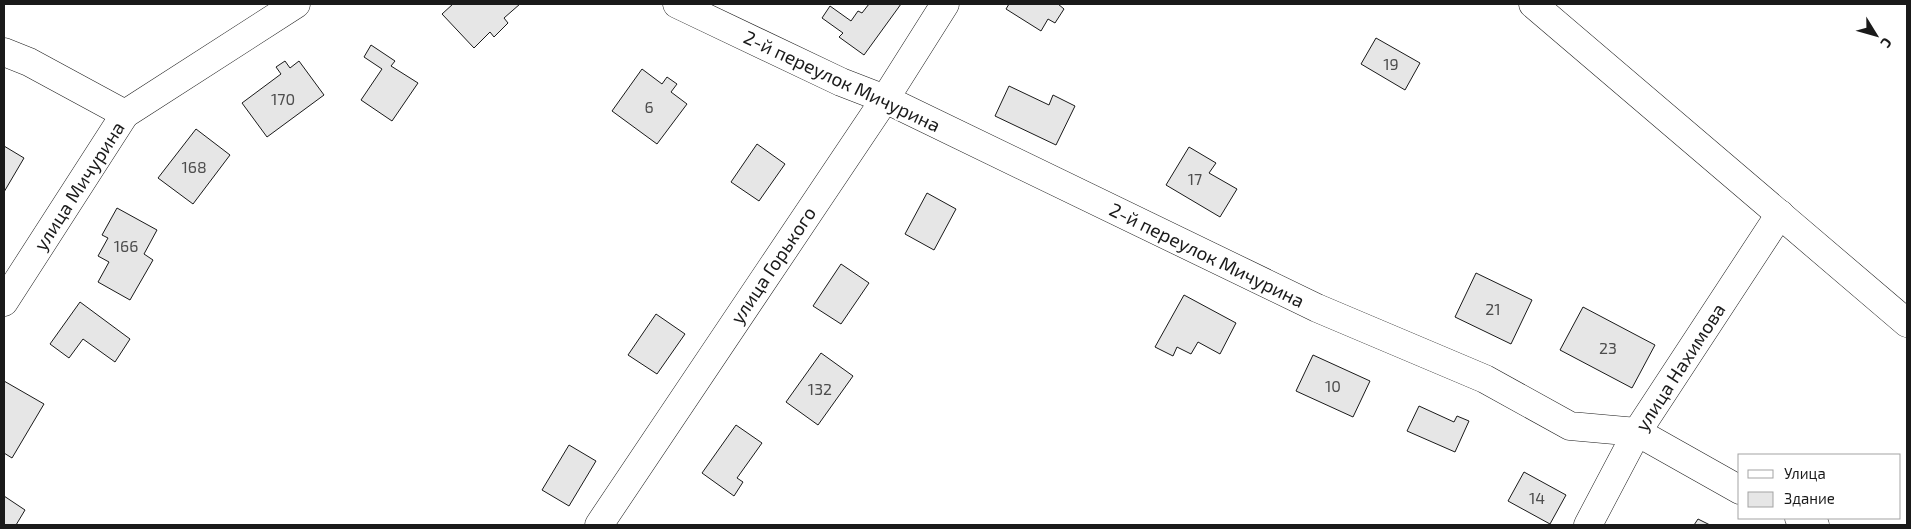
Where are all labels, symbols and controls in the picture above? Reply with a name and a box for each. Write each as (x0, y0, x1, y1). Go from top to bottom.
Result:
north arrow (1851, 10, 1901, 60)
street label: 2-й переулок Мичурина (740, 25, 944, 137)
text: С (1878, 35, 1896, 52)
house number: 19 (1383, 54, 1399, 73)
house number: 170 (271, 89, 295, 108)
house number: 6 (644, 97, 654, 116)
street label: улица Мичурина (28, 117, 130, 255)
house number: 168 (181, 157, 207, 176)
house number: 17 (1188, 169, 1202, 188)
street label: 2-й переулок Мичурина (1105, 197, 1309, 313)
street label: улица Горького (725, 202, 821, 328)
house number: 166 (114, 236, 138, 255)
house number: 21 (1485, 299, 1501, 318)
street label: улица Нахимова (1630, 299, 1730, 435)
house number: 23 (1599, 338, 1617, 357)
house number: 10 (1325, 376, 1341, 395)
house number: 132 (808, 379, 832, 398)
legend (1738, 454, 1901, 519)
text: Улица (1784, 464, 1826, 482)
house number: 14 (1529, 488, 1545, 507)
text: Здание (1784, 489, 1835, 507)

